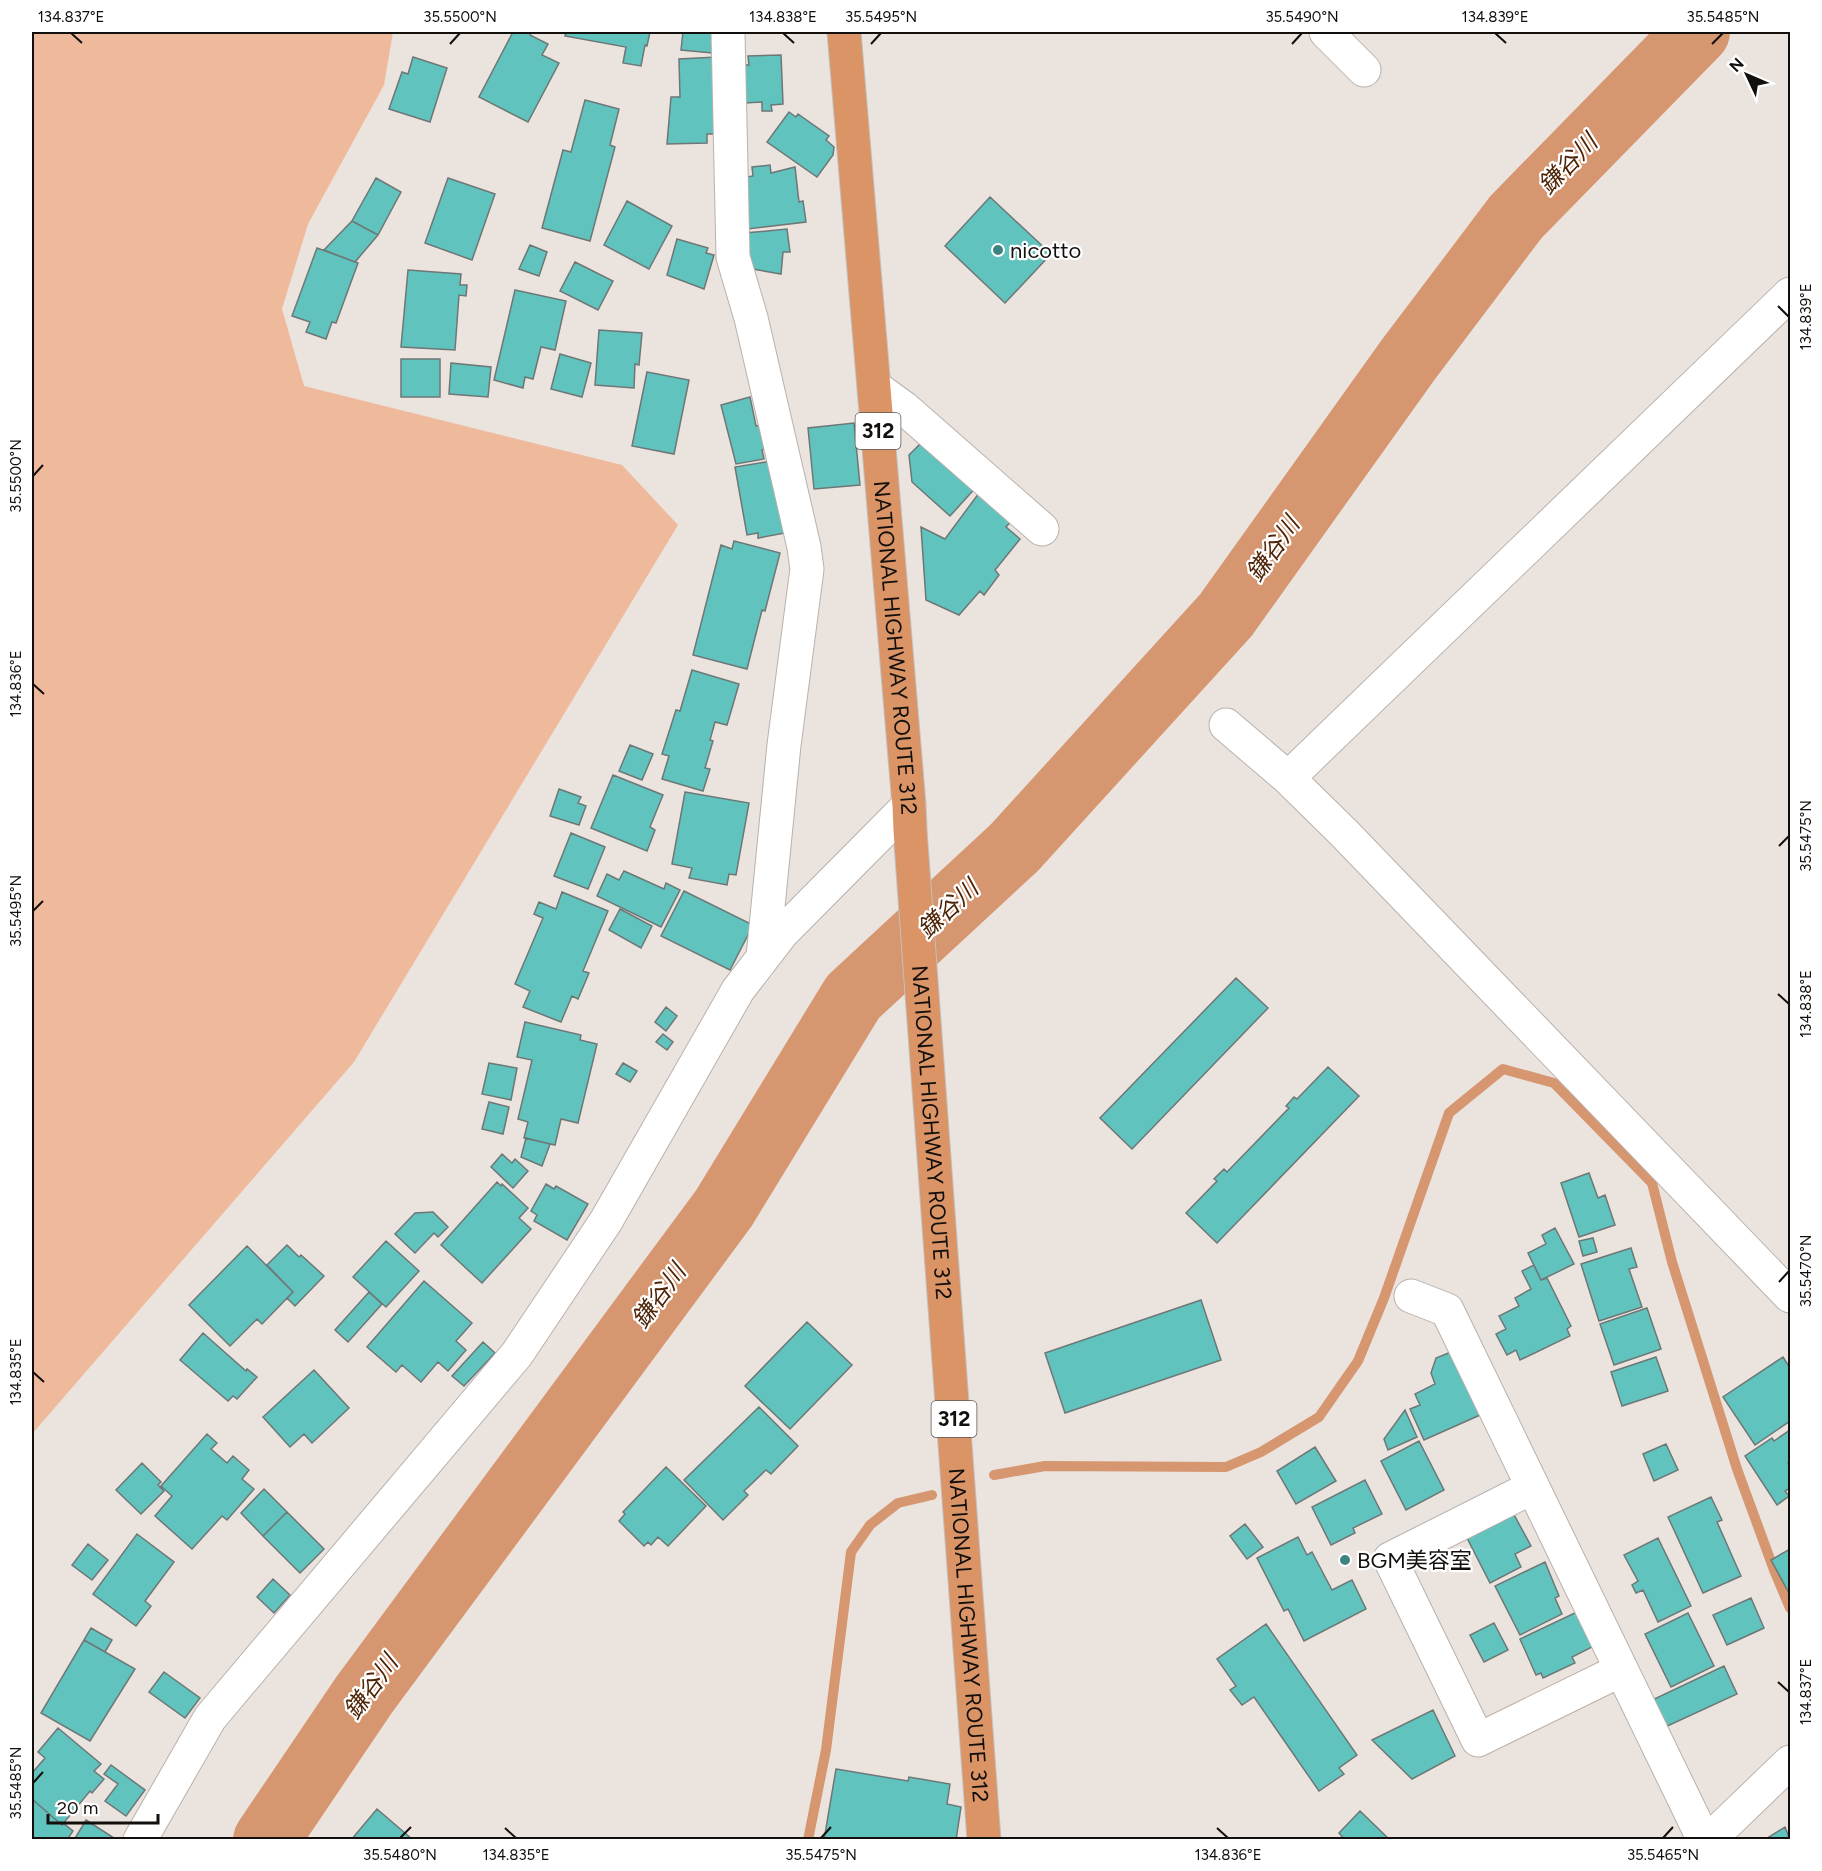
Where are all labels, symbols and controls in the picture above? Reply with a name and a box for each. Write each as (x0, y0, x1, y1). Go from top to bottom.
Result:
text: 134.837°E (38, 8, 104, 26)
text: 35.5500°N (423, 8, 497, 26)
text: 134.838°E (749, 8, 817, 26)
text: 35.5495°N (845, 8, 917, 26)
text: 35.5490°N (1265, 8, 1339, 26)
text: 134.839°E (1461, 8, 1529, 26)
text: 35.5485°N (1687, 8, 1759, 26)
north arrow (1717, 45, 1777, 105)
text: N (1725, 54, 1748, 76)
water label: 鎌谷川 (1532, 126, 1605, 200)
place label: nicotto (1010, 237, 1081, 264)
marker: nicotto (991, 243, 1005, 257)
text: 134.839°E (1797, 283, 1815, 351)
road number: 312 (856, 413, 900, 449)
text: 35.5500°N (7, 439, 25, 513)
street label: NATIONAL HIGHWAY ROUTE 312 (868, 480, 922, 816)
water label: 鎌谷川 (1240, 508, 1307, 587)
text: 134.836°E (7, 650, 25, 718)
text: 35.5475°N (1797, 800, 1815, 872)
water label: 鎌谷川 (911, 871, 986, 944)
text: 35.5495°N (7, 875, 25, 947)
street label: NATIONAL HIGHWAY ROUTE 312 (906, 964, 957, 1301)
text: 134.838°E (1797, 970, 1815, 1038)
text: 35.5470°N (1797, 1235, 1815, 1307)
water label: 鎌谷川 (626, 1256, 693, 1333)
text: 134.835°E (7, 1338, 25, 1406)
road number: 312 (932, 1401, 976, 1437)
street label: NATIONAL HIGHWAY ROUTE 312 (943, 1467, 994, 1803)
place label: BGM美容室 (1357, 1547, 1472, 1574)
marker: BGM美容室 (1338, 1553, 1352, 1567)
water label: 鎌谷川 (338, 1647, 405, 1724)
text: 134.837°E (1797, 1659, 1815, 1725)
text: 35.5485°N (7, 1747, 25, 1819)
scale bar (48, 1787, 158, 1825)
text: 20 m (57, 1797, 98, 1819)
text: 35.5480°N (363, 1846, 437, 1864)
text: 134.835°E (482, 1846, 550, 1864)
text: 35.5475°N (785, 1846, 857, 1864)
text: 134.836°E (1194, 1846, 1262, 1864)
text: 35.5465°N (1627, 1846, 1699, 1864)

